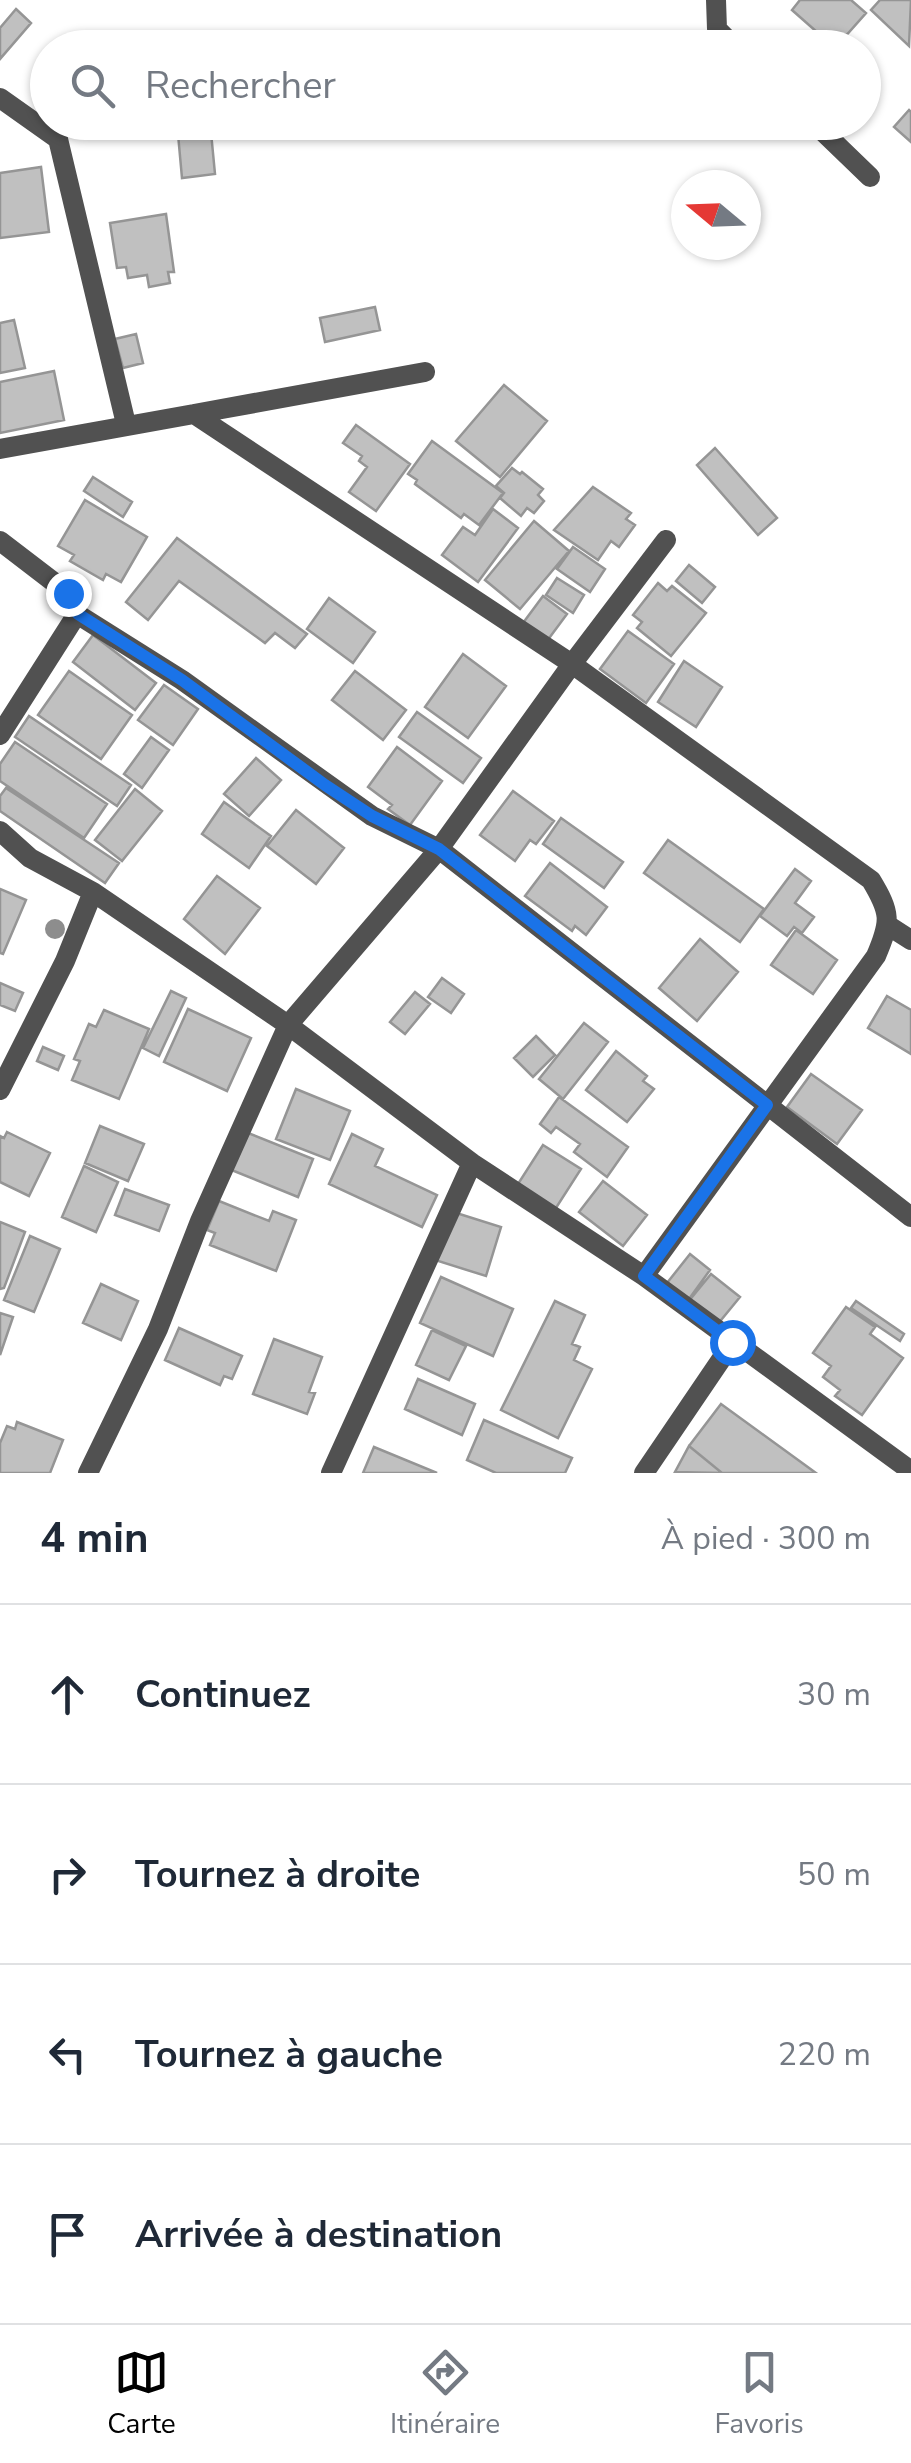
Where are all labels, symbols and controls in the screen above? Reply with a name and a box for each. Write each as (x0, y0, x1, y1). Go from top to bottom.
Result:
search box (30, 30, 881, 140)
icon: search (65, 58, 120, 113)
text: Rechercher (145, 60, 336, 111)
north arrow (671, 170, 761, 260)
route end (46, 571, 92, 617)
route start (710, 1320, 756, 1366)
text: 4 min (40, 1510, 149, 1567)
text: À pied · 300 m (661, 1517, 871, 1560)
icon: ahead (40, 1667, 95, 1722)
text: Continuez (135, 1669, 310, 1720)
text: 30 m (797, 1673, 871, 1716)
icon: right (40, 1847, 95, 1902)
text: Tournez à droite (135, 1849, 420, 1900)
text: 50 m (797, 1853, 871, 1896)
icon: left (40, 2027, 95, 2082)
text: Tournez à gauche (135, 2029, 443, 2080)
text: 220 m (778, 2033, 871, 2076)
icon: arrive (40, 2207, 95, 2262)
text: Arrivée à destination (135, 2209, 502, 2260)
tab: Carte (107, 2345, 176, 2443)
tab: Itinéraire (390, 2345, 500, 2443)
tab: Favoris (715, 2345, 804, 2443)

